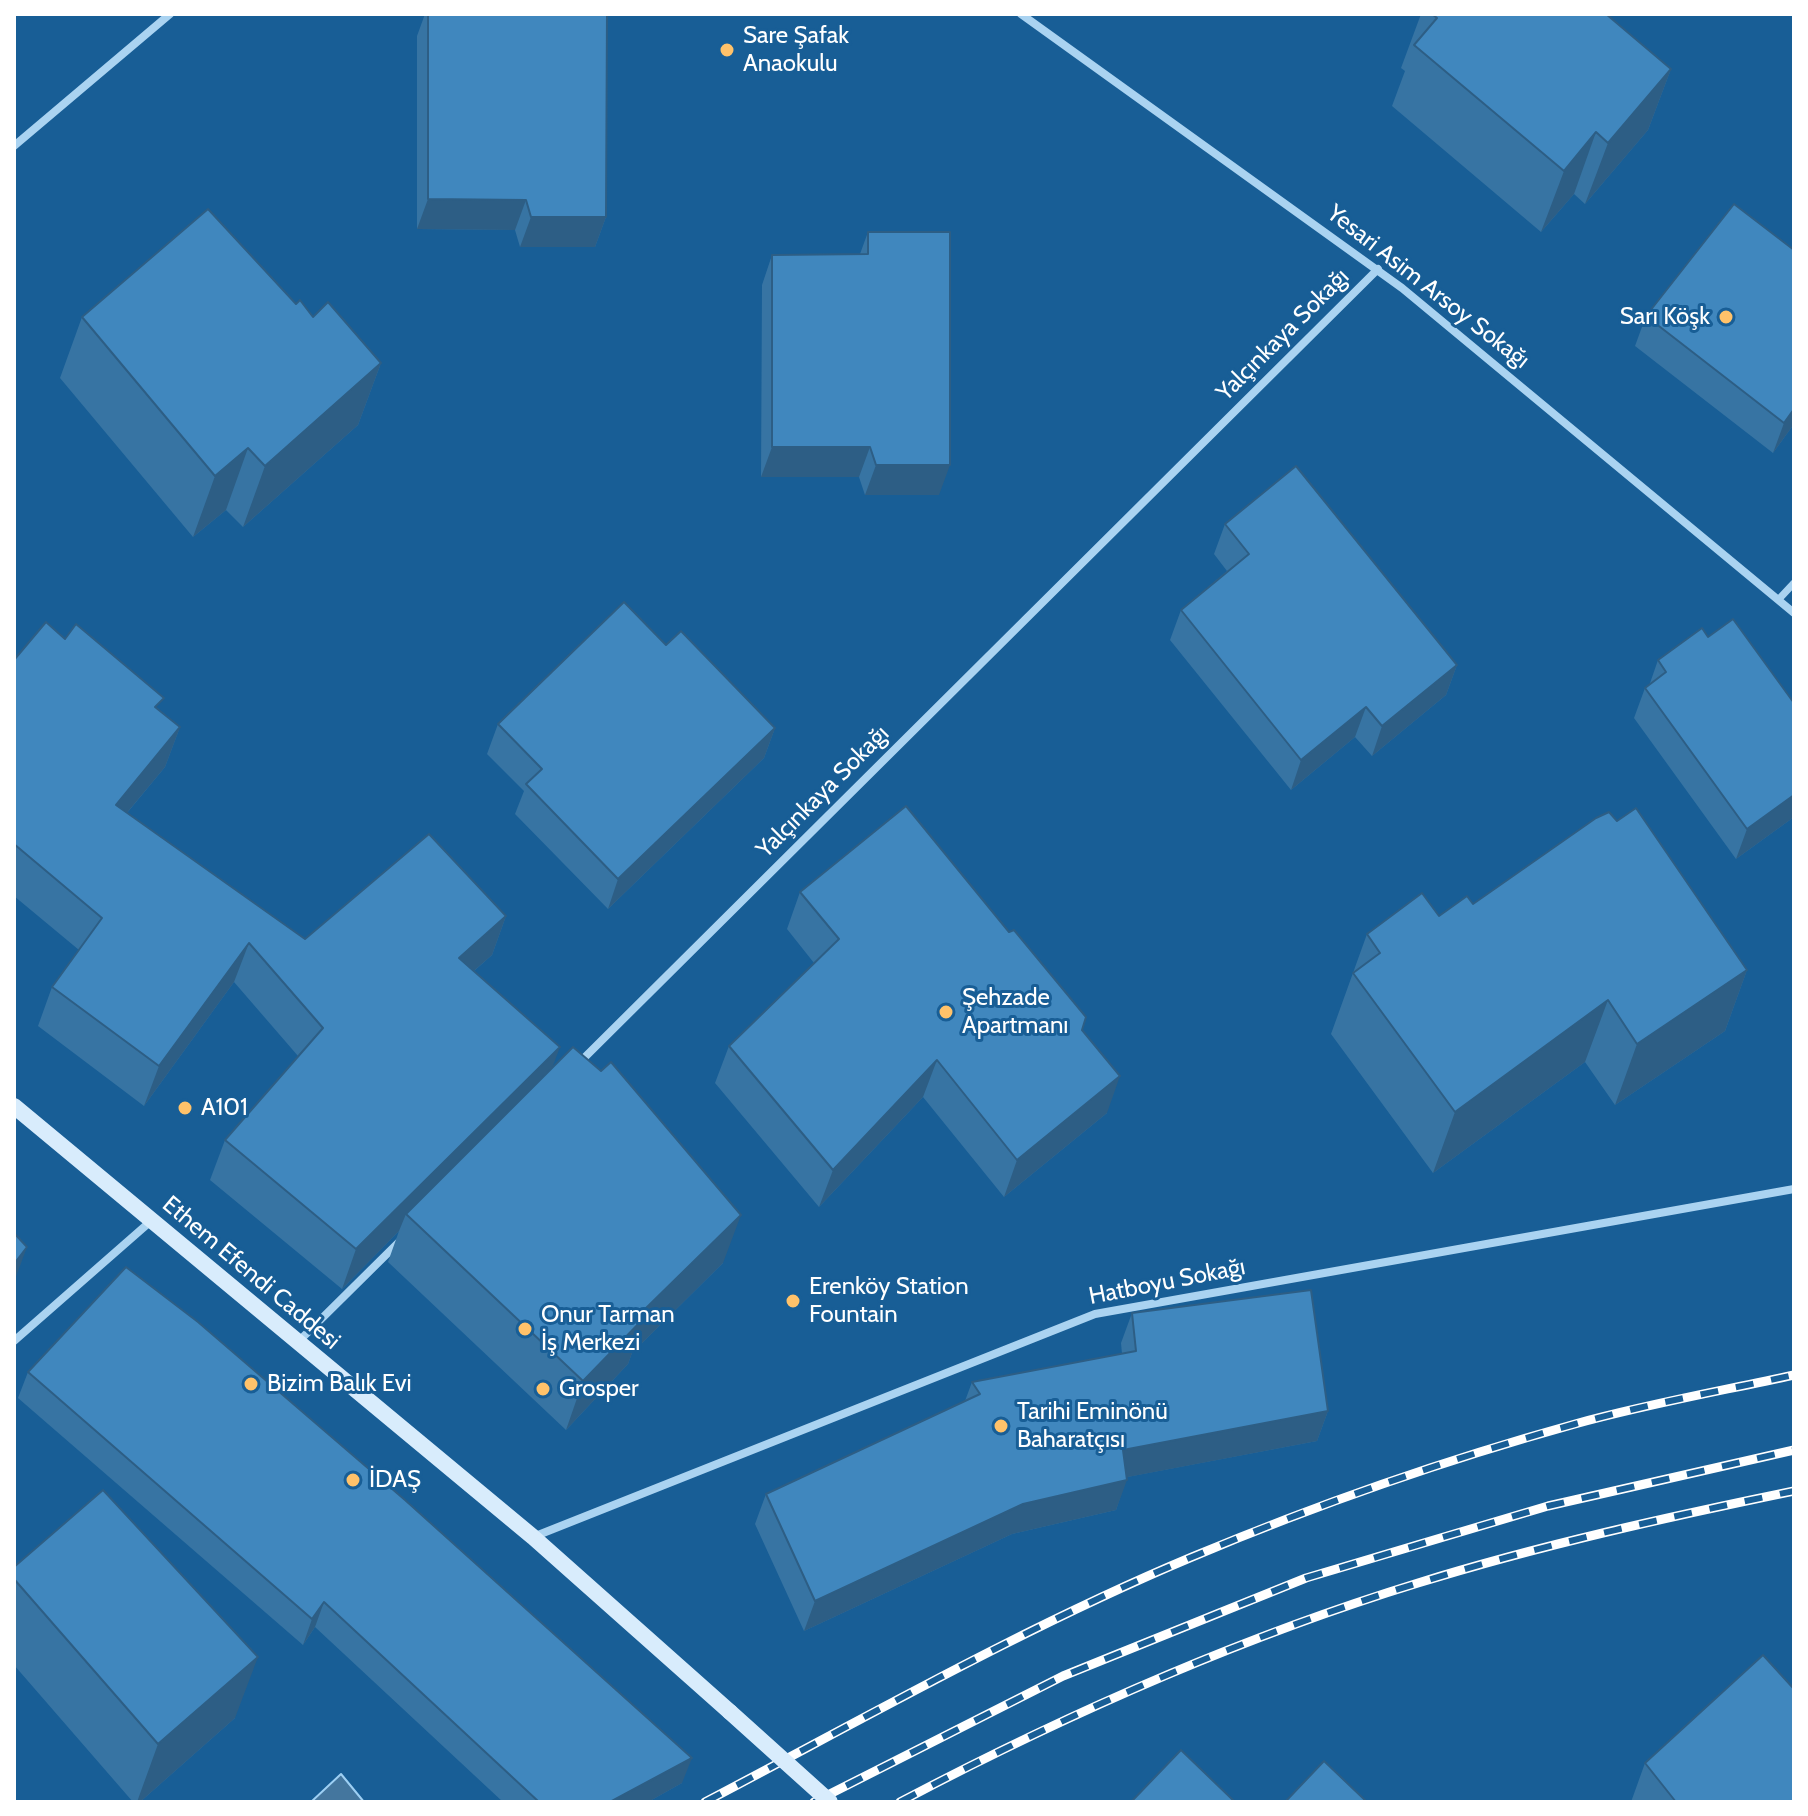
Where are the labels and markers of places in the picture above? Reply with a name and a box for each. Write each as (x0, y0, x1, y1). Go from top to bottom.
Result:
place label: Sare Şafak Anaokulu (743, 22, 849, 78)
marker: Sare Şafak Anaokulu (718, 41, 736, 59)
place label: Sarı Köşk (1620, 303, 1710, 331)
marker: Sarı Köşk (1717, 308, 1735, 326)
place label: Şehzade Apartmanı (962, 984, 1068, 1040)
marker: Şehzade Apartmanı (937, 1003, 955, 1021)
place label: A101 (201, 1094, 248, 1122)
marker: A101 (176, 1099, 194, 1117)
place label: Erenköy Station Fountain (809, 1273, 969, 1329)
marker: Erenköy Station Fountain (784, 1292, 802, 1310)
place label: Onur Tarman İş Merkezi (541, 1301, 675, 1357)
marker: Onur Tarman İş Merkezi (516, 1320, 534, 1338)
place label: Bizim Balık Evi (267, 1370, 412, 1398)
marker: Bizim Balık Evi (242, 1375, 260, 1393)
place label: Grosper (559, 1375, 639, 1403)
marker: Grosper (534, 1380, 552, 1398)
place label: Tarihi Eminönü Baharatçısı (1017, 1398, 1168, 1454)
marker: Tarihi Eminönü Baharatçısı (992, 1417, 1010, 1435)
place label: İDAŞ (369, 1466, 421, 1494)
marker: İDAŞ (344, 1471, 362, 1489)

